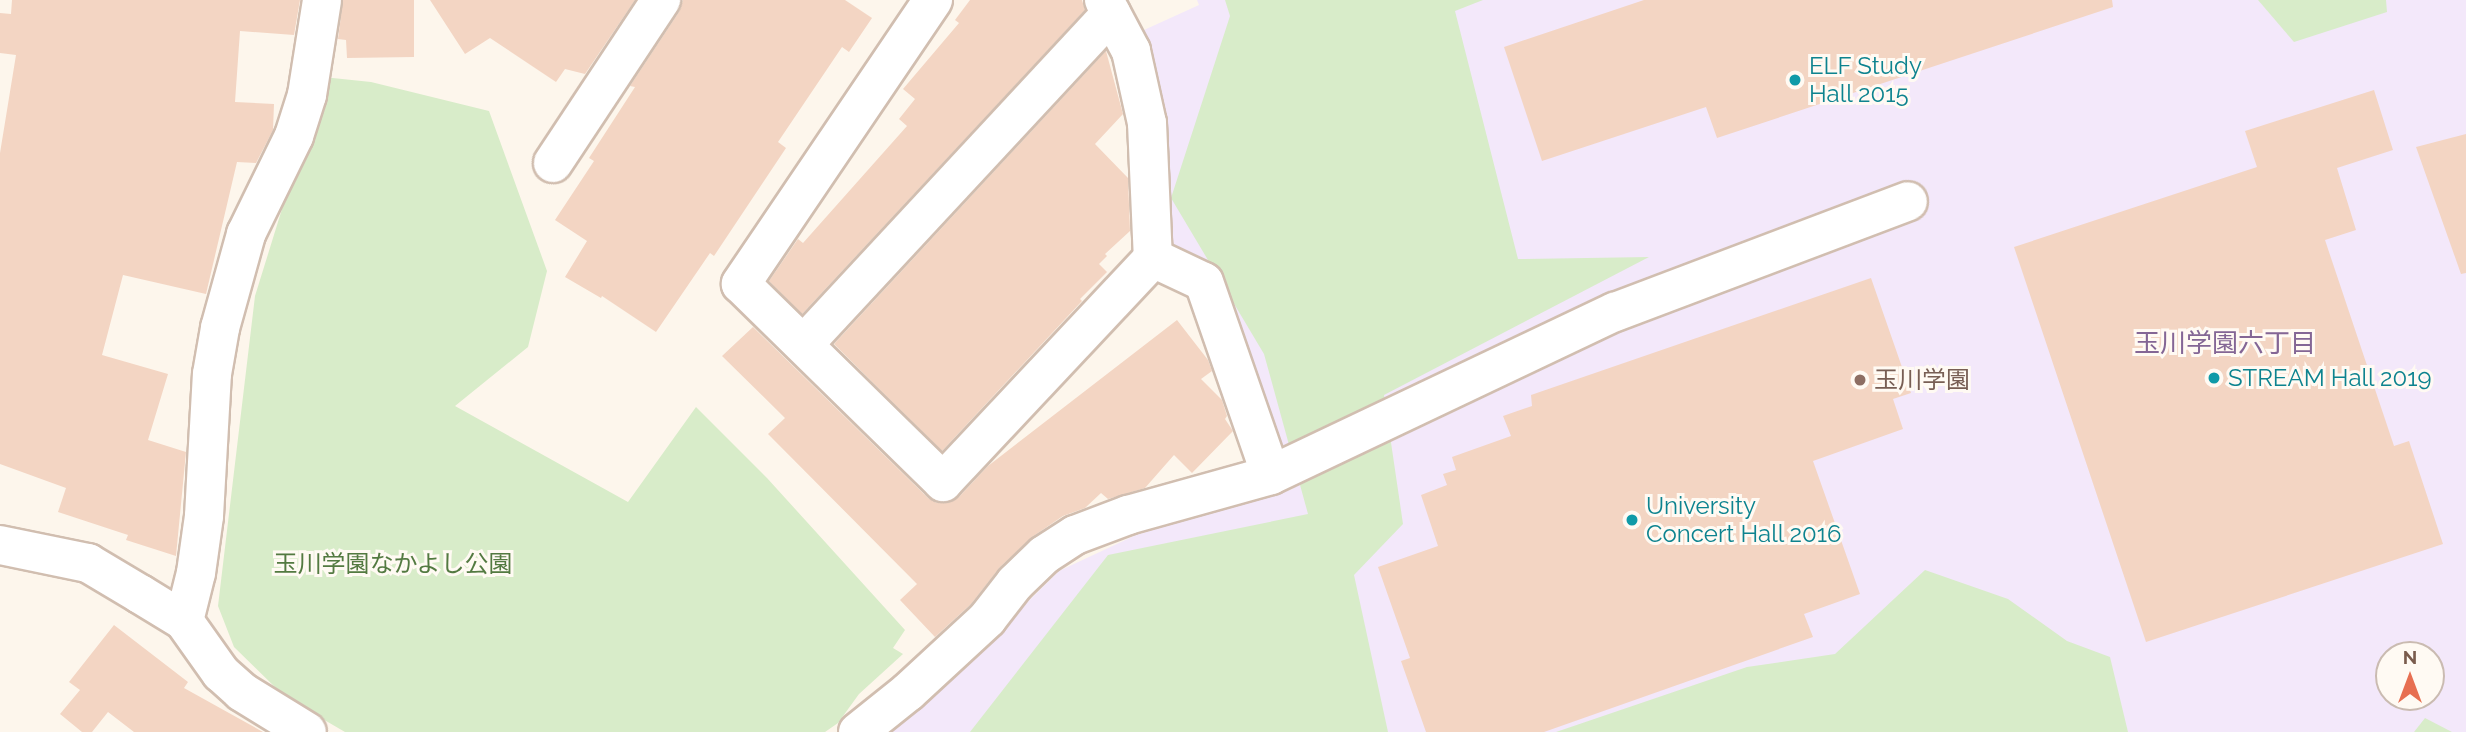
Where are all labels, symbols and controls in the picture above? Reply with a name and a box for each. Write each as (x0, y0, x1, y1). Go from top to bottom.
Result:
place label: ELF Study Hall 2015 (1809, 52, 1922, 108)
marker: ELF Study Hall 2015 (1787, 72, 1803, 88)
district label: 玉川学園六丁目 (2134, 328, 2316, 360)
place label: STREAM Hall 2019 (2228, 364, 2432, 392)
place label: 玉川学園 (1874, 366, 1970, 394)
marker: STREAM Hall 2019 (2206, 370, 2222, 386)
marker: 玉川学園 (1852, 372, 1868, 388)
place label: University Concert Hall 2016 (1646, 492, 1842, 548)
marker: University Concert Hall 2016 (1624, 512, 1640, 528)
park label: 玉川学園なかよし公園 (273, 550, 513, 578)
north arrow (2375, 641, 2445, 711)
text: N (2403, 646, 2417, 668)

